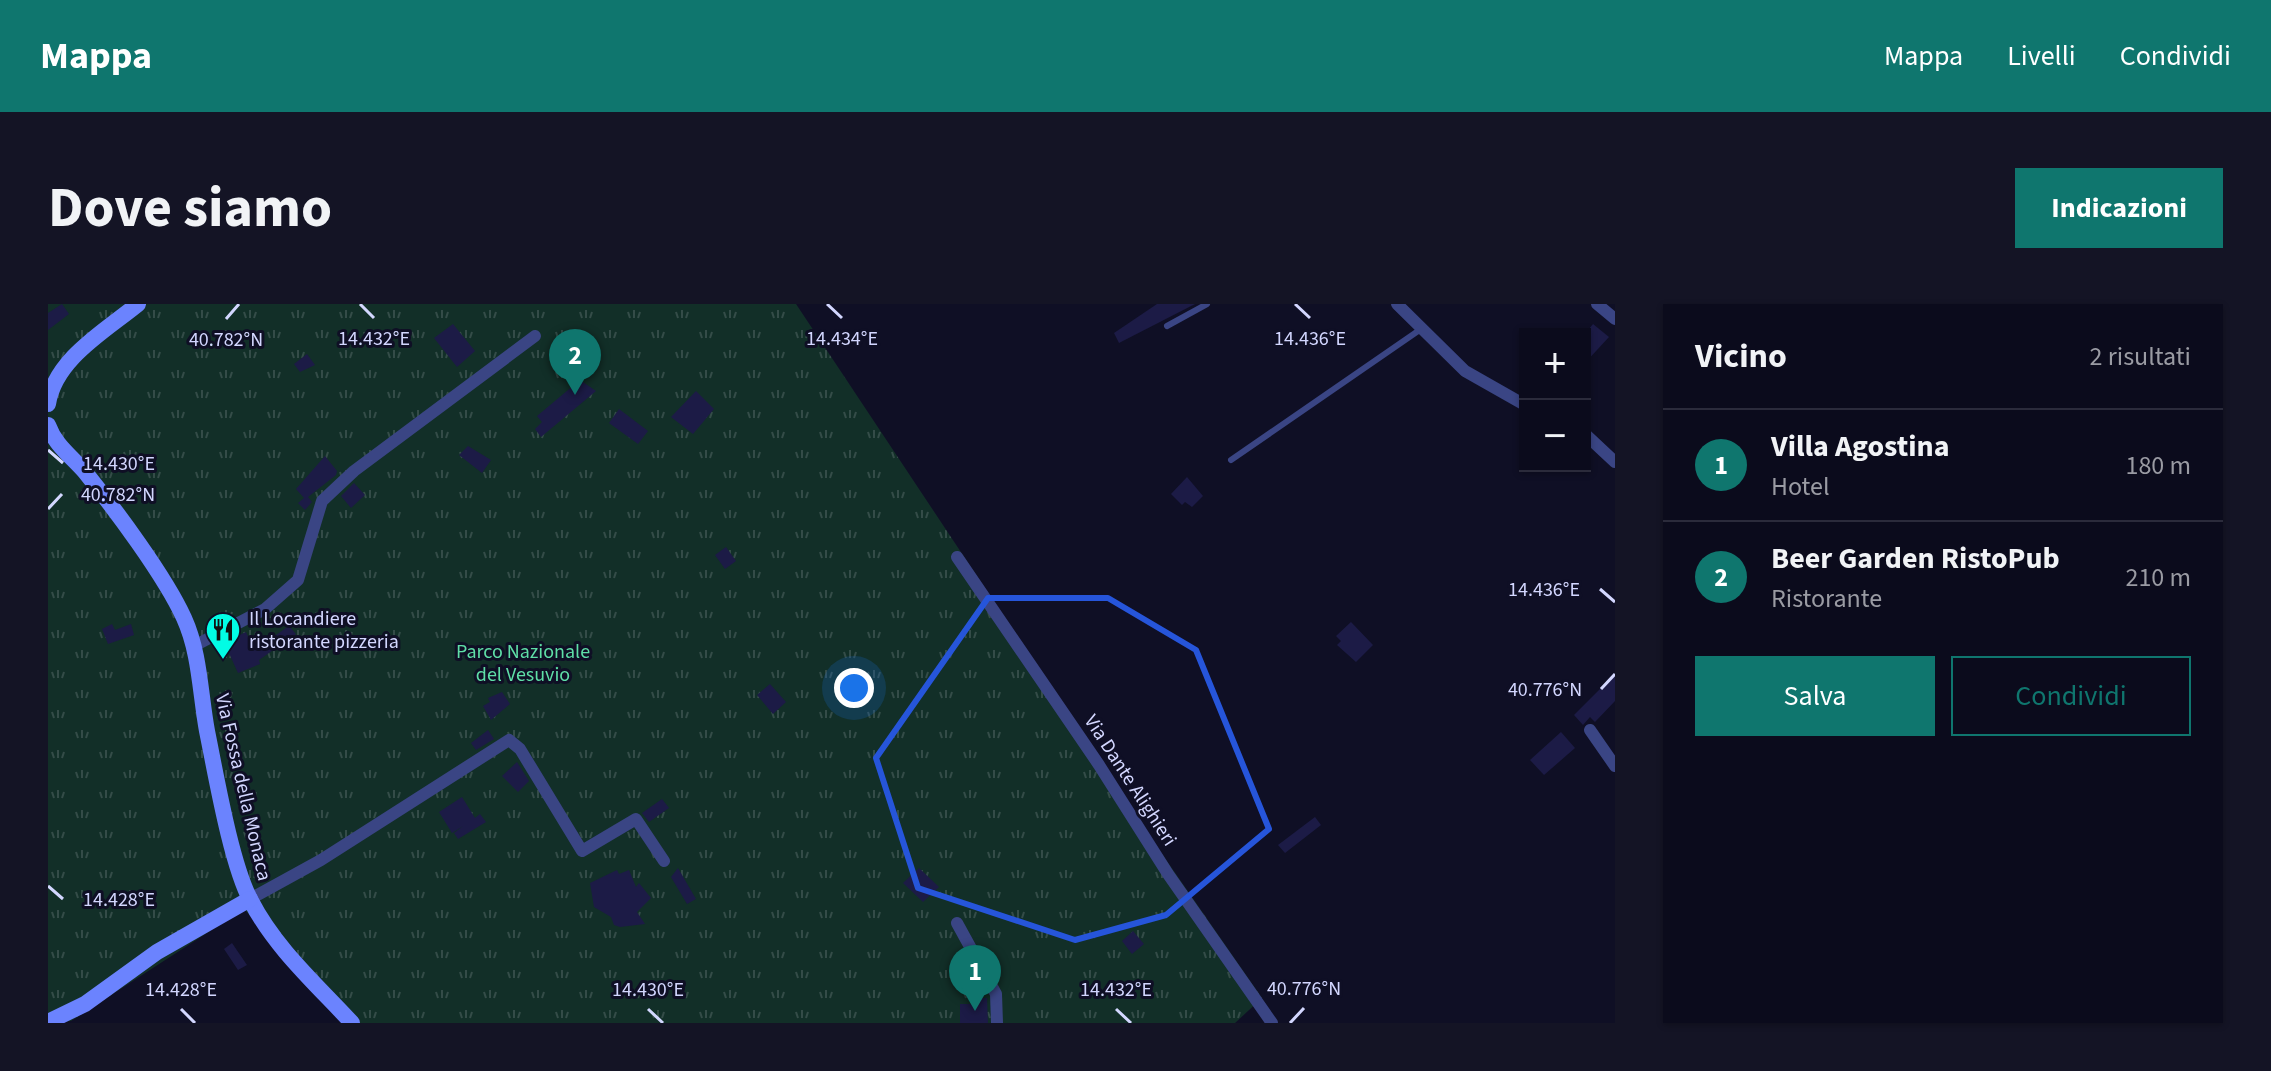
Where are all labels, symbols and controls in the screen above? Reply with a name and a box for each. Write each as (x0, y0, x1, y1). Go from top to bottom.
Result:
text: Mappa (40, 29, 152, 83)
text: Mappa (1884, 36, 1963, 76)
text: Livelli (2007, 36, 2076, 76)
text: Condividi (2120, 36, 2231, 76)
button: Indicazioni (2015, 168, 2223, 248)
text: Dove siamo (48, 169, 332, 248)
text: 14.432°E (338, 325, 410, 353)
text: 14.434°E (806, 325, 878, 353)
text: 14.436°E (1274, 325, 1346, 353)
text: 40.782°N (189, 326, 263, 354)
map controls (1519, 328, 1591, 472)
button: + (1519, 328, 1591, 400)
pin: 2 (549, 329, 601, 395)
text: Vicino (1695, 332, 1787, 381)
text: 2 risultati (2090, 338, 2191, 375)
button: − (1519, 400, 1591, 472)
text: Villa Agostina (1771, 425, 1950, 468)
text: 1 (1714, 447, 1728, 484)
text: 180 m (2125, 447, 2191, 484)
text: 14.430°E (83, 450, 155, 478)
text: Hotel (1771, 468, 1830, 505)
text: 40.782°N (81, 481, 155, 509)
text: Beer Garden RistoPub (1771, 537, 2060, 580)
text: 2 (1714, 559, 1728, 596)
text: 210 m (2125, 559, 2191, 596)
text: 14.436°E (1508, 576, 1580, 604)
text: Ristorante (1771, 580, 1882, 617)
place label: Il Locandiere ristorante pizzeria (249, 605, 399, 656)
restaurant icon: Il Locandiere ristorante pizzeria (204, 611, 242, 661)
park label: Parco Nazionale del Vesuvio (456, 638, 590, 689)
button: Salva (1695, 656, 1935, 736)
button: Condividi (1951, 656, 2191, 736)
your location (834, 668, 874, 708)
text: 40.776°N (1508, 676, 1582, 704)
street label: Via Fossa della Monaca (208, 691, 278, 884)
street label: Via Dante Alighieri (1077, 709, 1183, 852)
text: 14.428°E (83, 886, 155, 914)
pin: 1 (949, 945, 1001, 1011)
text: 40.776°N (1267, 975, 1341, 1003)
text: 14.428°E (145, 976, 217, 1004)
text: 14.430°E (612, 976, 684, 1004)
text: 14.432°E (1080, 976, 1152, 1004)

